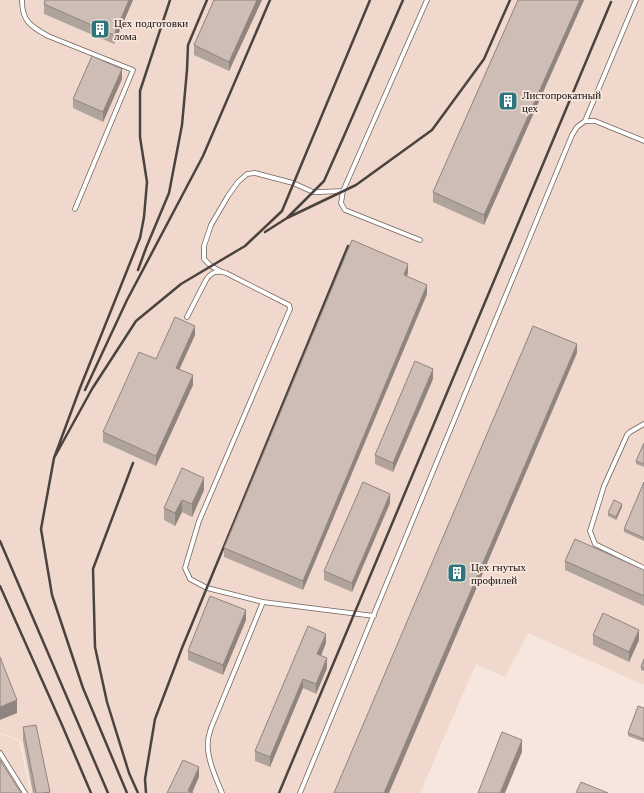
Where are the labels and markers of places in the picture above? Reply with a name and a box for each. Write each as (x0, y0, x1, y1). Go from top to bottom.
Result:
place label: Цех подготовки лома (114, 16, 188, 43)
building icon: Цех подготовки лома (89, 18, 111, 40)
place label: Листопрокатный цех (522, 88, 601, 115)
building icon: Листопрокатный цех (497, 90, 519, 112)
place label: Цех гнутых профилей (471, 560, 526, 587)
building icon: Цех гнутых профилей (446, 562, 468, 584)

